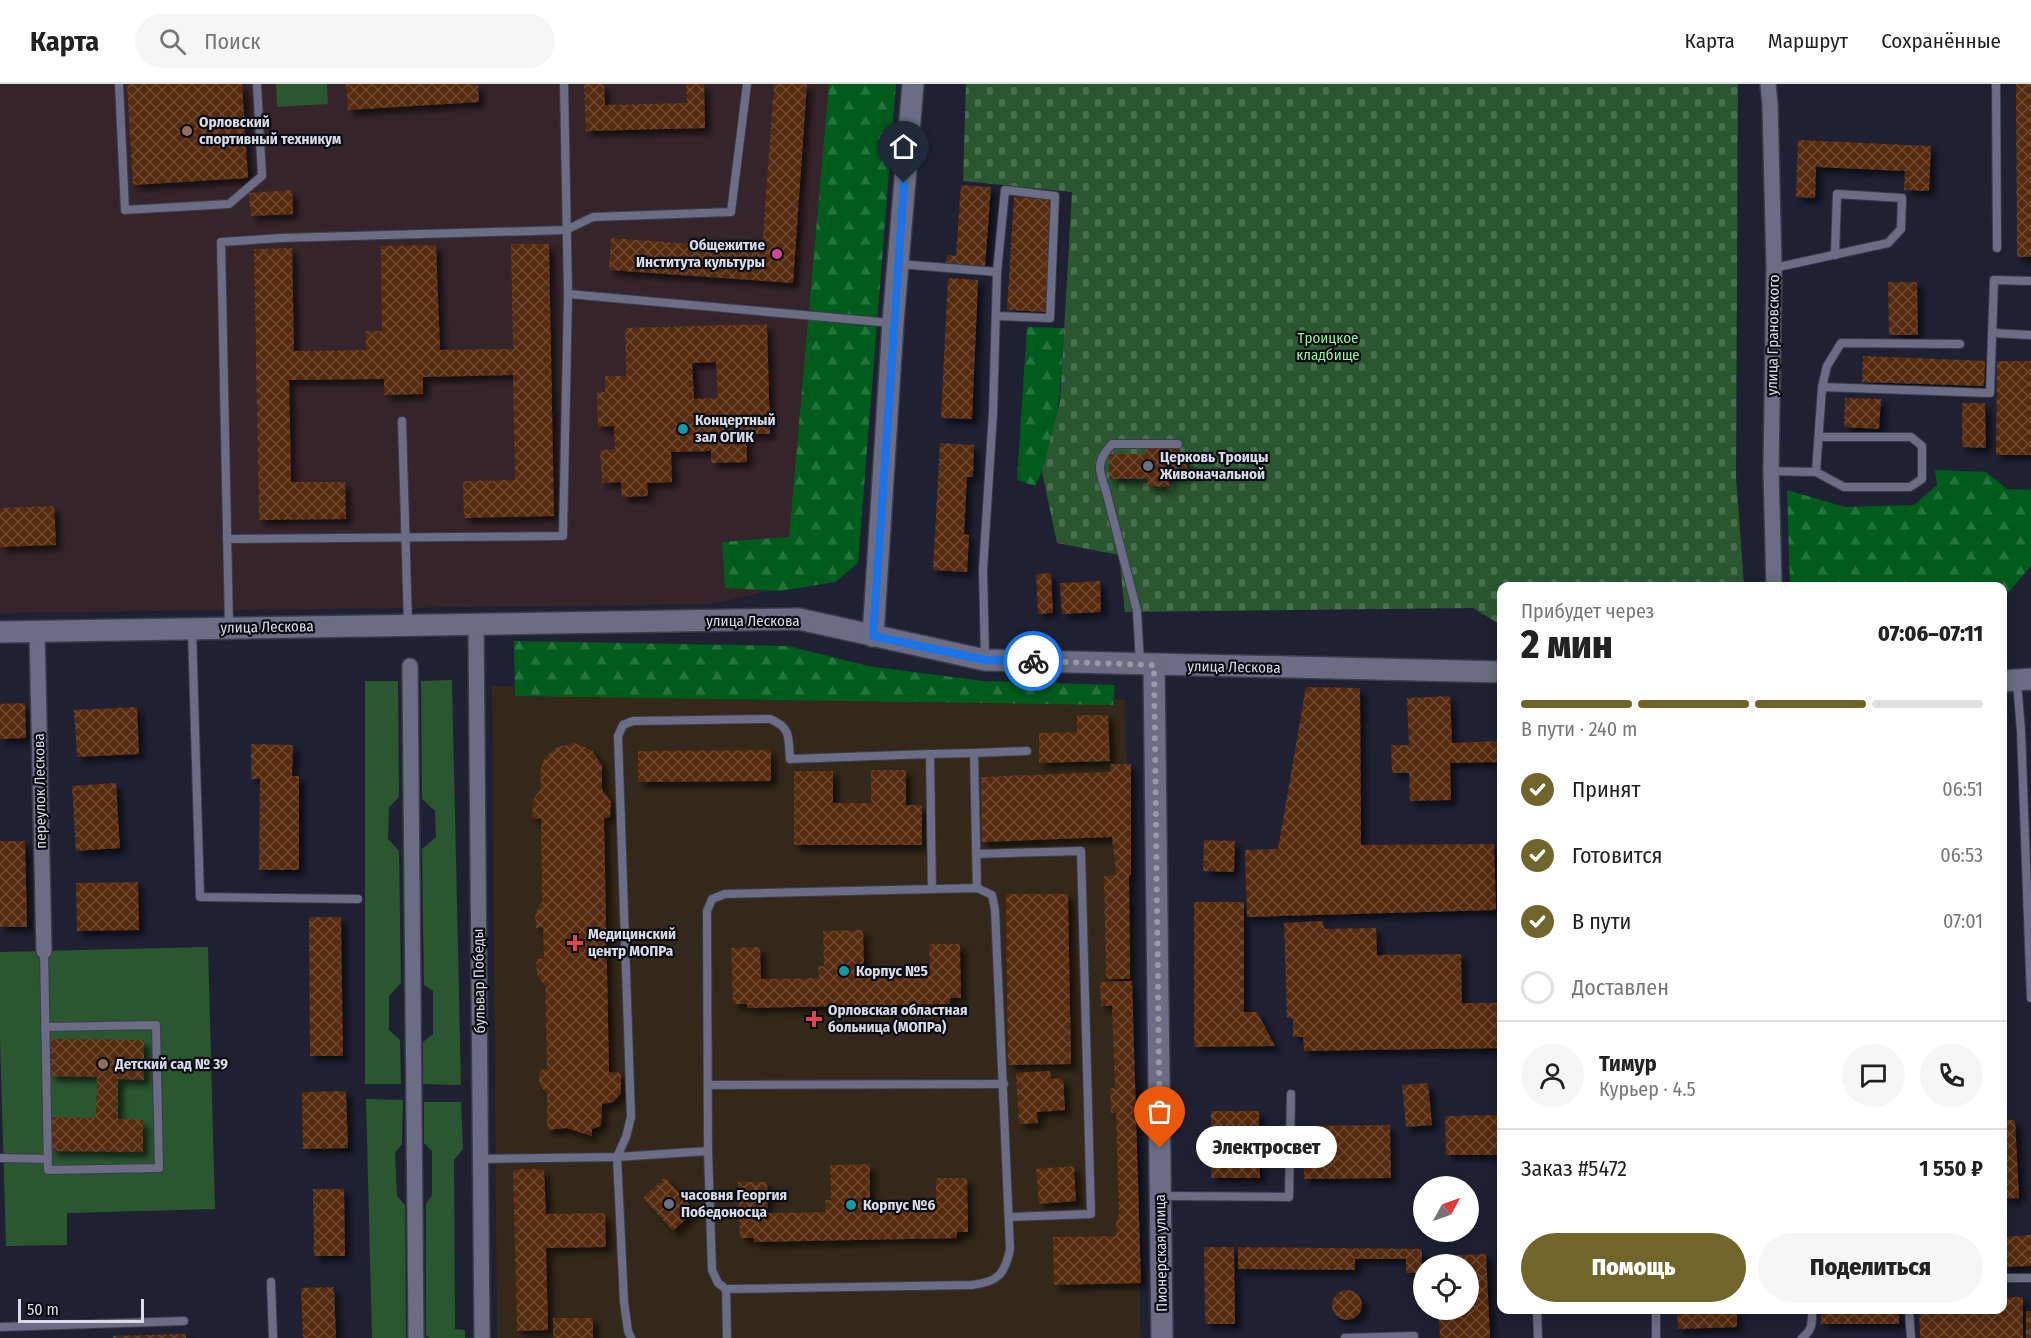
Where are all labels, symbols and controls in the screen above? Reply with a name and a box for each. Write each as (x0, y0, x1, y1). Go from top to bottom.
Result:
search box (135, 14, 555, 68)
text: Карта (30, 25, 99, 58)
icon: search (156, 25, 189, 58)
text: Поиск (204, 28, 261, 55)
text: Карта (1685, 28, 1735, 54)
text: Маршрут (1768, 28, 1848, 54)
text: Сохранённые (1881, 28, 2001, 54)
place label: Орловский спортивный техникум (199, 113, 341, 148)
pin (878, 121, 929, 183)
marker: Орловский спортивный техникум (180, 124, 194, 138)
icon: home (887, 130, 920, 163)
place label: Общежитие Института культуры (636, 236, 765, 271)
marker: Общежитие Института культуры (770, 247, 784, 261)
street label: улица Грановского (1763, 274, 1783, 396)
park label: Троицкое кладбище (1296, 329, 1360, 364)
place label: Концертный зал ОГИК (695, 411, 776, 446)
marker: Концертный зал ОГИК (676, 422, 690, 436)
place label: Церковь Троицы Живоначальной (1159, 448, 1268, 483)
marker: Церковь Троицы Живоначальной (1141, 459, 1155, 473)
text: Прибудет через (1521, 599, 1654, 623)
street label: улица Лескова (706, 612, 800, 630)
street label: улица Лескова (220, 617, 314, 637)
text: 07:06–07:11 (1878, 620, 1983, 647)
text: 2 мин (1521, 622, 1613, 668)
courier (1003, 631, 1063, 691)
icon: bike (1017, 645, 1050, 678)
street label: улица Лескова (1187, 657, 1281, 677)
text: В пути · 240 m (1521, 717, 1637, 741)
street label: переулок Лескова (30, 733, 50, 849)
icon: check (1521, 773, 1554, 806)
text: Принят (1572, 776, 1640, 803)
text: 06:51 (1942, 777, 1983, 801)
icon: check (1521, 839, 1554, 872)
text: Готовится (1572, 842, 1663, 869)
text: 06:53 (1940, 843, 1983, 867)
icon: check (1521, 905, 1554, 938)
text: В пути (1572, 908, 1631, 935)
text: 07:01 (1943, 909, 1983, 933)
place label: Медицинский центр МОПРа (588, 925, 676, 960)
street label: бульвар Победы (469, 929, 489, 1033)
marker: Медицинский центр МОПРа (566, 934, 584, 952)
place label: Корпус №5 (856, 962, 928, 980)
marker: Корпус №5 (837, 964, 851, 978)
text: Доставлен (1572, 974, 1669, 1001)
place label: Орловская областная больница (МОПРа) (828, 1001, 968, 1036)
marker: Орловская областная больница (МОПРа) (805, 1010, 823, 1028)
button: person (1521, 1044, 1584, 1107)
button: chat (1842, 1044, 1905, 1107)
button: phone (1920, 1044, 1983, 1107)
text: Тимур (1599, 1050, 1657, 1077)
place label: Детский сад № 39 (114, 1055, 228, 1073)
marker: Детский сад № 39 (96, 1057, 110, 1071)
text: Курьер · 4.5 (1599, 1077, 1696, 1101)
pin (1134, 1086, 1185, 1148)
icon: bag (1143, 1095, 1176, 1128)
callout: Электросвет (1196, 1127, 1337, 1169)
text: Электросвет (1213, 1135, 1320, 1159)
text: Заказ #5472 (1521, 1155, 1627, 1182)
text: 1 550 ₽ (1919, 1155, 1983, 1182)
north arrow (1413, 1176, 1479, 1242)
map controls (1413, 1176, 1479, 1320)
place label: часовня Георгия Победоносца (681, 1186, 787, 1221)
street label: Пионерская улица (1151, 1194, 1171, 1312)
place label: Корпус №6 (863, 1196, 935, 1214)
marker: часовня Георгия Победоносца (662, 1197, 676, 1211)
marker: Корпус №6 (844, 1198, 858, 1212)
button: Помощь (1521, 1233, 1746, 1302)
button: Поделиться (1758, 1233, 1983, 1302)
button: locate (1413, 1254, 1479, 1320)
scale bar (18, 1296, 144, 1324)
text: 50 m (27, 1300, 59, 1319)

